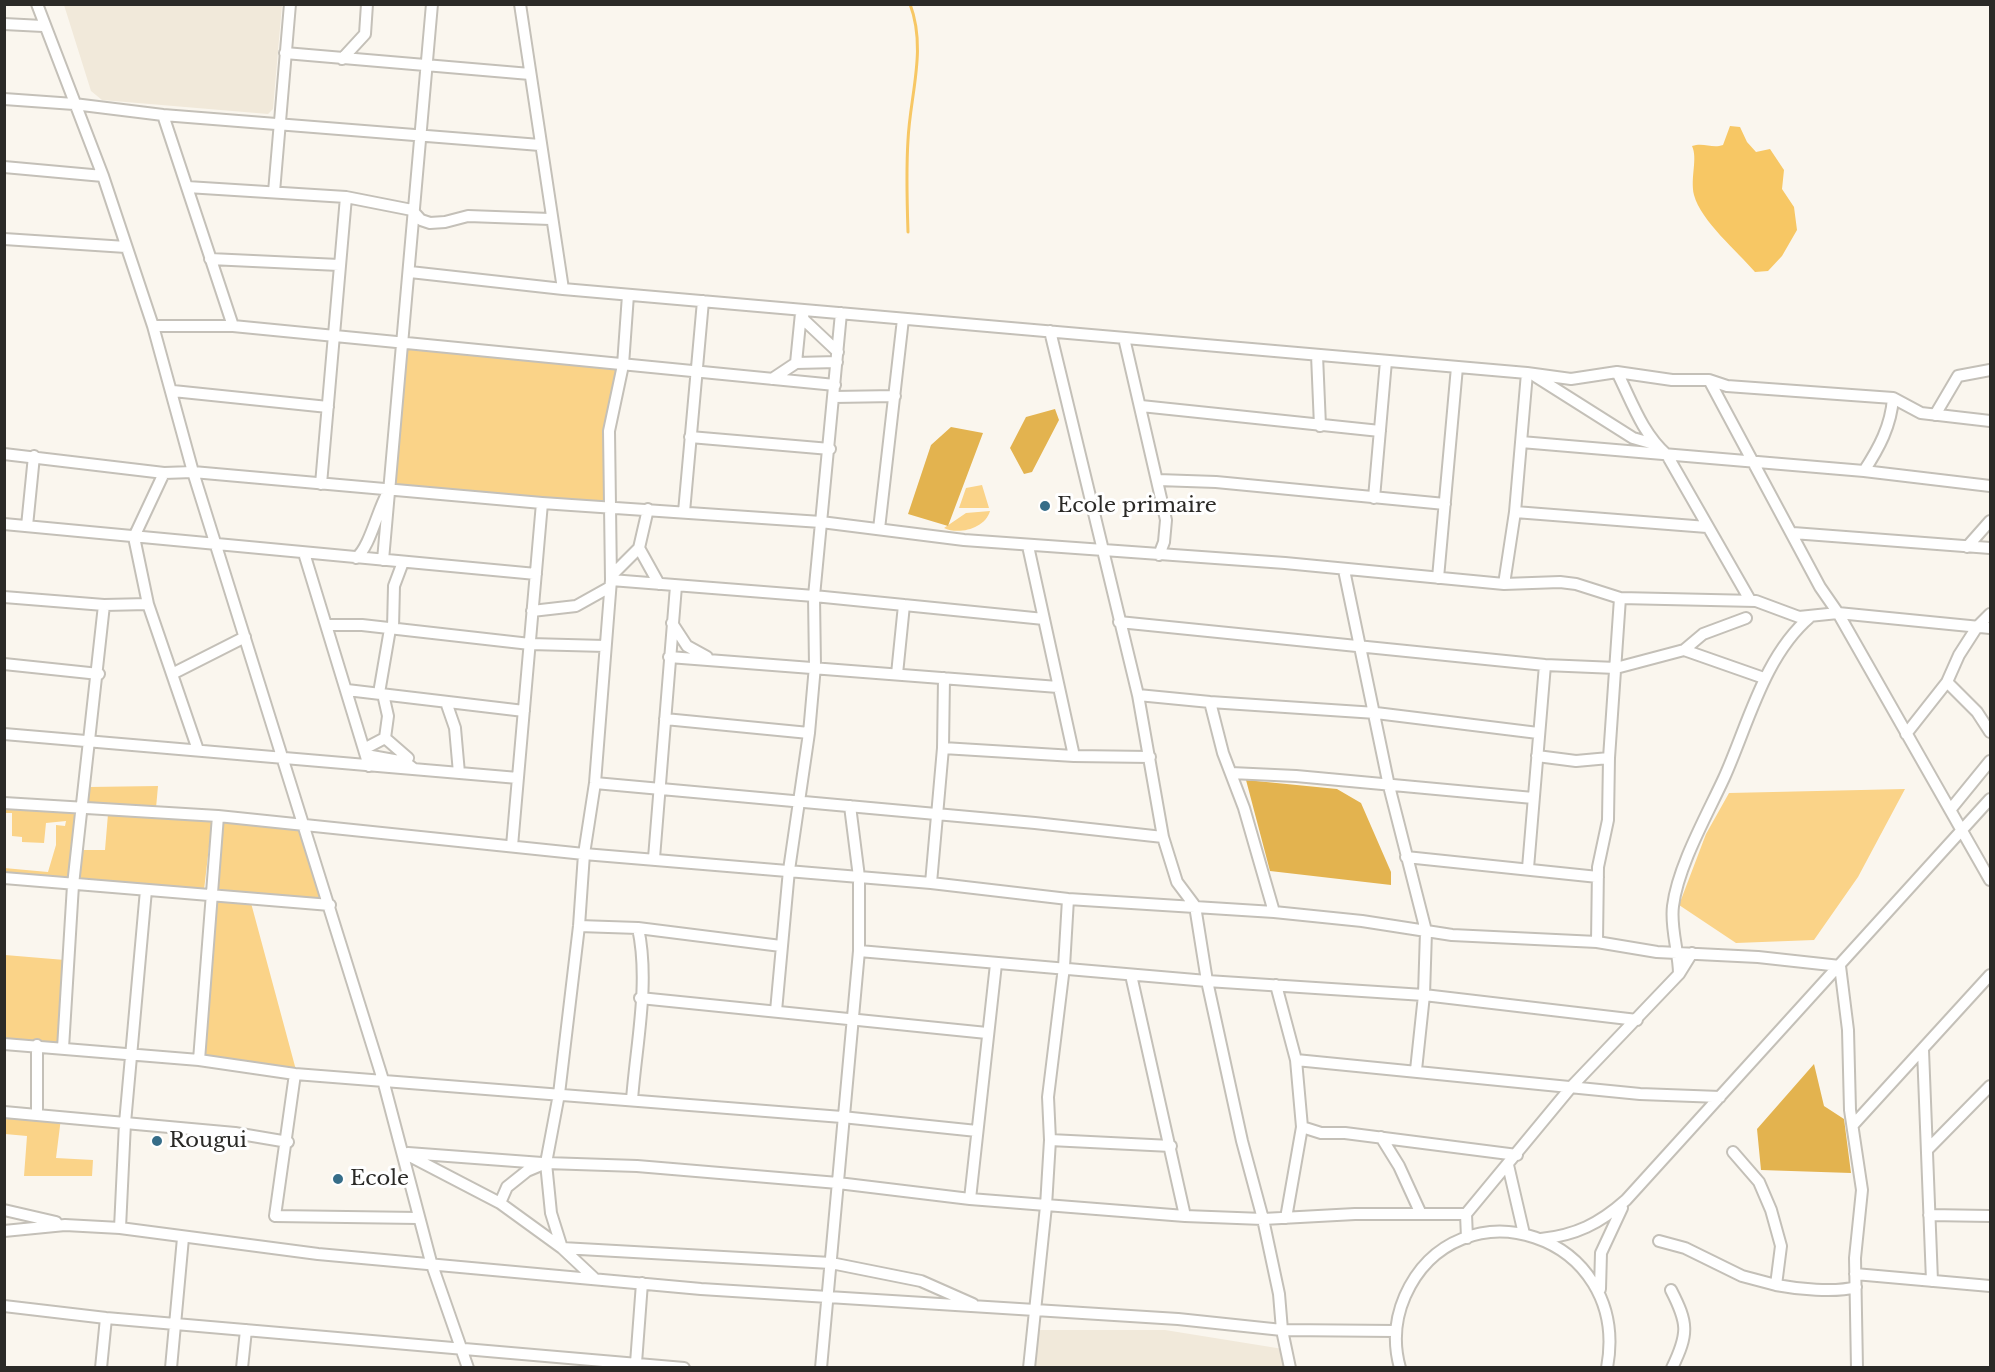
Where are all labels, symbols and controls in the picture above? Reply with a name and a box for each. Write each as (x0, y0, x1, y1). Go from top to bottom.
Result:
place label: Ecole primaire (1057, 493, 1217, 519)
marker: Ecole primaire (1038, 499, 1052, 513)
place label: Rougui (169, 1128, 247, 1154)
marker: Rougui (150, 1134, 164, 1148)
place label: Ecole (350, 1166, 409, 1192)
marker: Ecole (331, 1172, 345, 1186)

